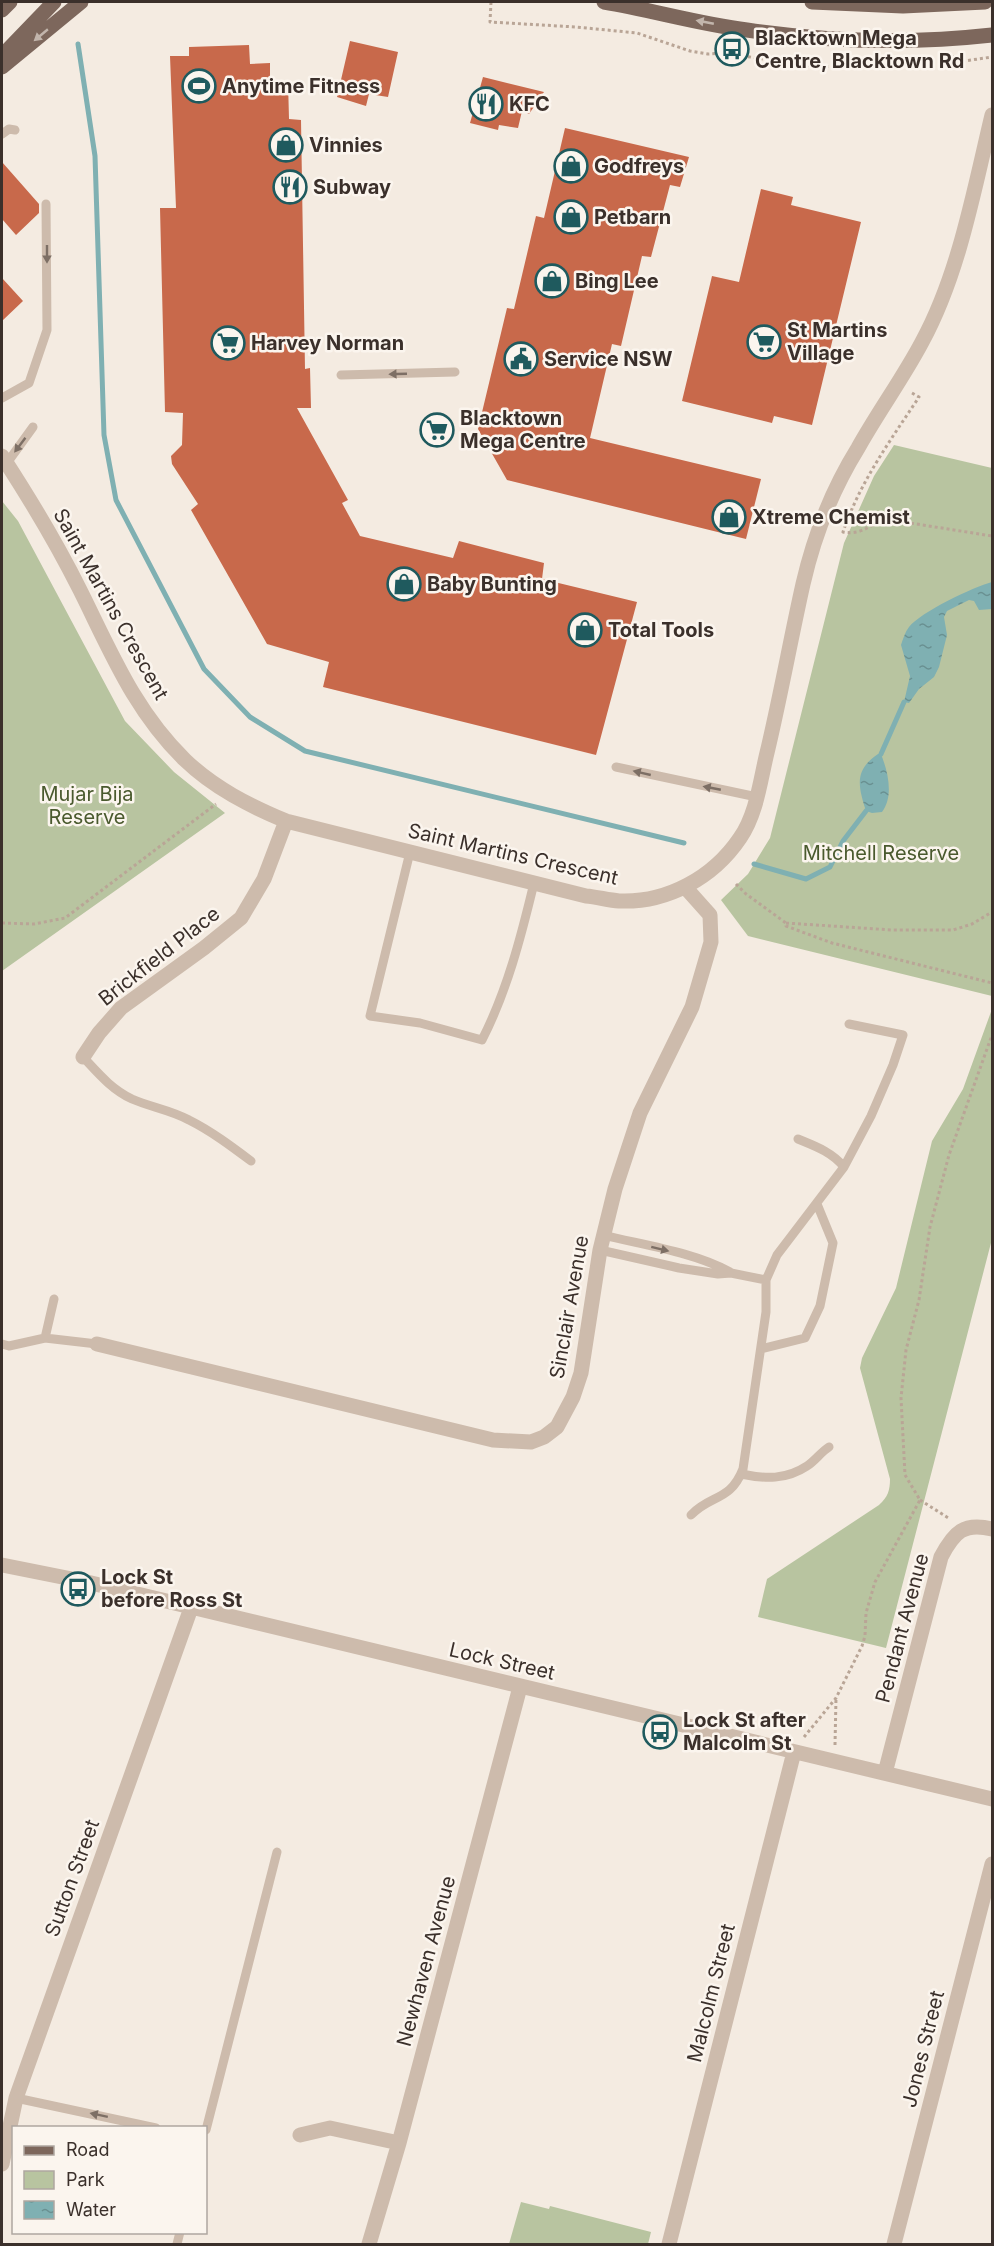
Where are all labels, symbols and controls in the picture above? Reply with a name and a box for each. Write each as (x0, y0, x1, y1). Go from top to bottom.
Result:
one-way arrow (695, 17, 714, 26)
place label: Blacktown Mega Centre, Blacktown Rd (755, 26, 964, 73)
one-way arrow (33, 28, 49, 41)
bus stop icon: Blacktown Mega Centre, Blacktown Rd (714, 31, 750, 67)
sports icon: Anytime Fitness (181, 68, 217, 104)
place label: Anytime Fitness (222, 74, 380, 98)
restaurant icon: KFC (468, 86, 504, 122)
place label: KFC (509, 92, 550, 116)
shop icon: Vinnies (268, 127, 304, 163)
place label: Vinnies (309, 133, 383, 157)
shop icon: Godfreys (553, 148, 589, 184)
place label: Godfreys (594, 154, 684, 178)
restaurant icon: Subway (272, 169, 308, 205)
place label: Subway (313, 175, 391, 199)
shop icon: Petbarn (553, 199, 589, 235)
place label: Petbarn (594, 205, 671, 229)
one-way arrow (42, 245, 51, 264)
shop icon: Bing Lee (534, 263, 570, 299)
place label: Bing Lee (575, 269, 659, 293)
place label: St Martins Village (787, 318, 887, 365)
supermarket icon: St Martins Village (746, 324, 782, 360)
supermarket icon: Harvey Norman (210, 325, 246, 361)
place label: Harvey Norman (251, 331, 404, 355)
public building icon: Service NSW (503, 341, 539, 377)
place label: Service NSW (544, 347, 673, 371)
one-way arrow (388, 369, 407, 379)
place label: Blacktown Mega Centre (460, 406, 586, 453)
supermarket icon: Blacktown Mega Centre (419, 412, 455, 448)
one-way arrow (14, 437, 26, 453)
shop icon: Xtreme Chemist (711, 499, 747, 535)
street label: Saint Martins Crescent (48, 504, 174, 704)
place label: Xtreme Chemist (752, 505, 910, 529)
shop icon: Baby Bunting (386, 566, 422, 602)
place label: Baby Bunting (427, 572, 557, 596)
shop icon: Total Tools (567, 612, 603, 648)
place label: Total Tools (608, 618, 714, 642)
one-way arrow (632, 768, 651, 777)
park label: Mujar Bija Reserve (40, 782, 134, 829)
one-way arrow (702, 783, 721, 792)
street label: Saint Martins Crescent (406, 818, 621, 890)
park label: Mitchell Reserve (803, 841, 959, 865)
street label: Brickfield Place (94, 901, 224, 1011)
street label: Sinclair Avenue (545, 1233, 593, 1381)
one-way arrow (651, 1245, 669, 1255)
street label: Pendant Avenue (870, 1551, 934, 1705)
place label: Lock St before Ross St (101, 1565, 242, 1612)
bus stop icon: Lock St before Ross St (60, 1571, 96, 1607)
street label: Lock Street (447, 1637, 558, 1685)
place label: Lock St after Malcolm St (683, 1708, 806, 1755)
bus stop icon: Lock St after Malcolm St (642, 1714, 678, 1750)
street label: Sutton Street (40, 1816, 104, 1940)
street label: Newhaven Avenue (392, 1873, 460, 2049)
street label: Malcolm Street (682, 1921, 740, 2065)
street label: Jones Street (897, 1988, 949, 2110)
one-way arrow (89, 2110, 108, 2119)
legend (12, 2126, 207, 2234)
text: Road (66, 2139, 109, 2160)
text: Park (66, 2169, 105, 2190)
text: Water (66, 2199, 116, 2220)

